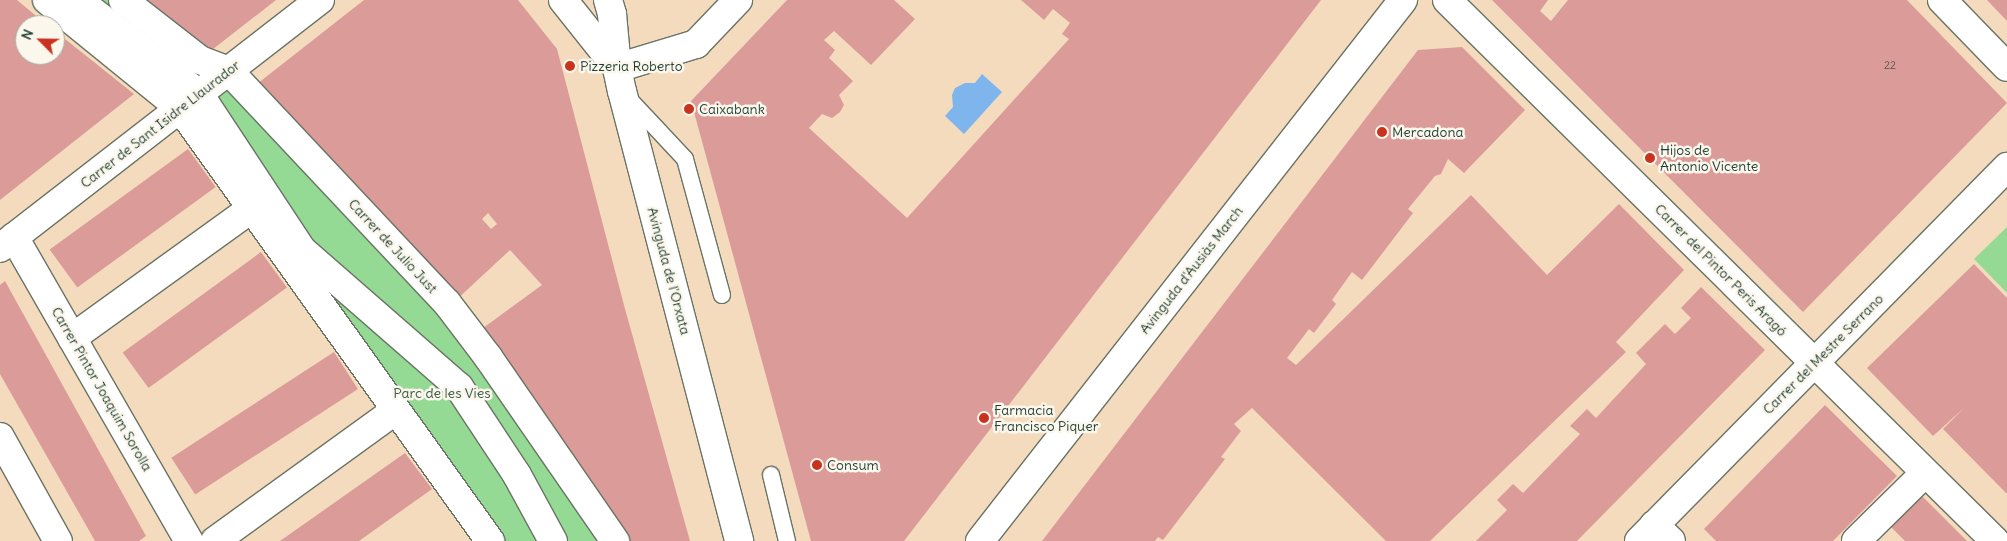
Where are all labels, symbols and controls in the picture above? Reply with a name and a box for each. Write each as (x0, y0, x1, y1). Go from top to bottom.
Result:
north arrow (15, 15, 65, 65)
text: N (17, 27, 37, 43)
street label: Carrer de Sant Isidre Llaurador (77, 57, 243, 191)
place label: Pizzeria Roberto (580, 58, 683, 74)
house number: 22 (1884, 58, 1896, 72)
marker: Pizzeria Roberto (564, 60, 576, 72)
place label: Caixabank (699, 101, 765, 117)
marker: Caixabank (683, 103, 695, 115)
place label: Mercadona (1392, 124, 1464, 140)
marker: Mercadona (1376, 126, 1388, 138)
place label: Hijos de Antonio Vicente (1660, 142, 1758, 174)
marker: Hijos de Antonio Vicente (1644, 152, 1656, 164)
street label: Carrer de Julio Just (345, 195, 441, 297)
street label: Carrer del Pintor Peris Aragó (1651, 200, 1791, 340)
street label: Avinguda d'Ausiàs March (1136, 203, 1246, 337)
street label: Avinguda de l'Orxata (644, 205, 694, 337)
street label: Carrer del Mestre Serrano (1759, 290, 1887, 418)
street label: Carrer Pintor Joaquim Sorolla (48, 304, 156, 474)
park label: Parc de les Vies (393, 385, 491, 401)
place label: Farmacia Francisco Piquer (994, 402, 1098, 434)
marker: Farmacia Francisco Piquer (978, 412, 990, 424)
place label: Consum (827, 457, 879, 473)
marker: Consum (811, 459, 823, 471)

